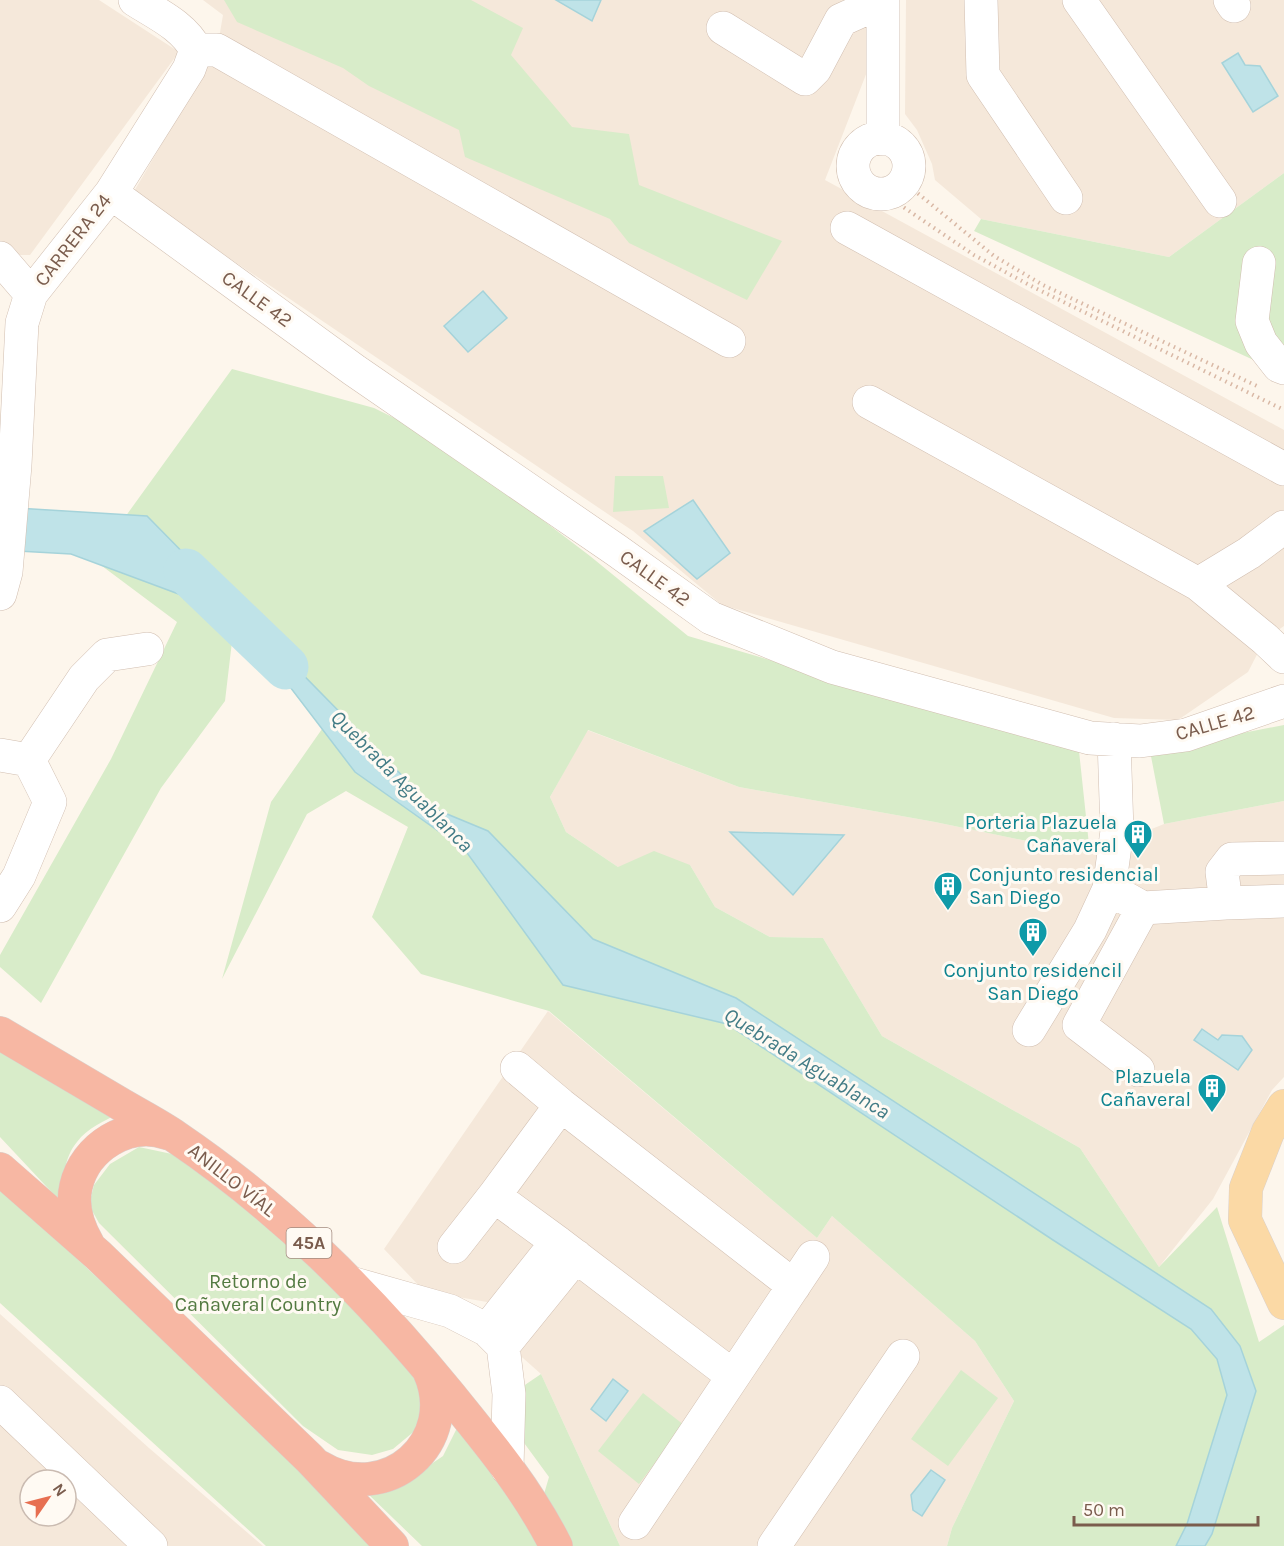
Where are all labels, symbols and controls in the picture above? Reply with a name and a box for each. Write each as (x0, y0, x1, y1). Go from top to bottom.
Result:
street label: CARRERA 24 (30, 189, 116, 291)
street label: CALLE 42 (217, 266, 297, 332)
street label: CALLE 42 (615, 545, 695, 611)
street label: CALLE 42 (1173, 701, 1257, 745)
water label: Quebrada Aguablanca (326, 705, 478, 857)
place label: Porteria Plazuela Cañaveral (965, 811, 1117, 857)
building icon: Porteria Plazuela Cañaveral (1122, 818, 1154, 860)
place label: Conjunto residencial San Diego (969, 863, 1159, 909)
building icon: Conjunto residencial San Diego (932, 870, 964, 912)
building icon: Conjunto residencil San Diego (1017, 916, 1049, 958)
place label: Conjunto residencil San Diego (944, 959, 1122, 1005)
water label: Quebrada Aguablanca (720, 1002, 894, 1124)
place label: Plazuela Cañaveral (1100, 1065, 1191, 1111)
building icon: Plazuela Cañaveral (1196, 1072, 1228, 1114)
street label: ANILLO VÍAL (184, 1138, 282, 1222)
road number: 45A (286, 1228, 332, 1258)
park label: Retorno de Cañaveral Country (175, 1270, 341, 1316)
north arrow (18, 1468, 78, 1528)
text: N (49, 1480, 71, 1500)
scale bar (1074, 1489, 1258, 1527)
text: 50 m (1083, 1499, 1125, 1521)

